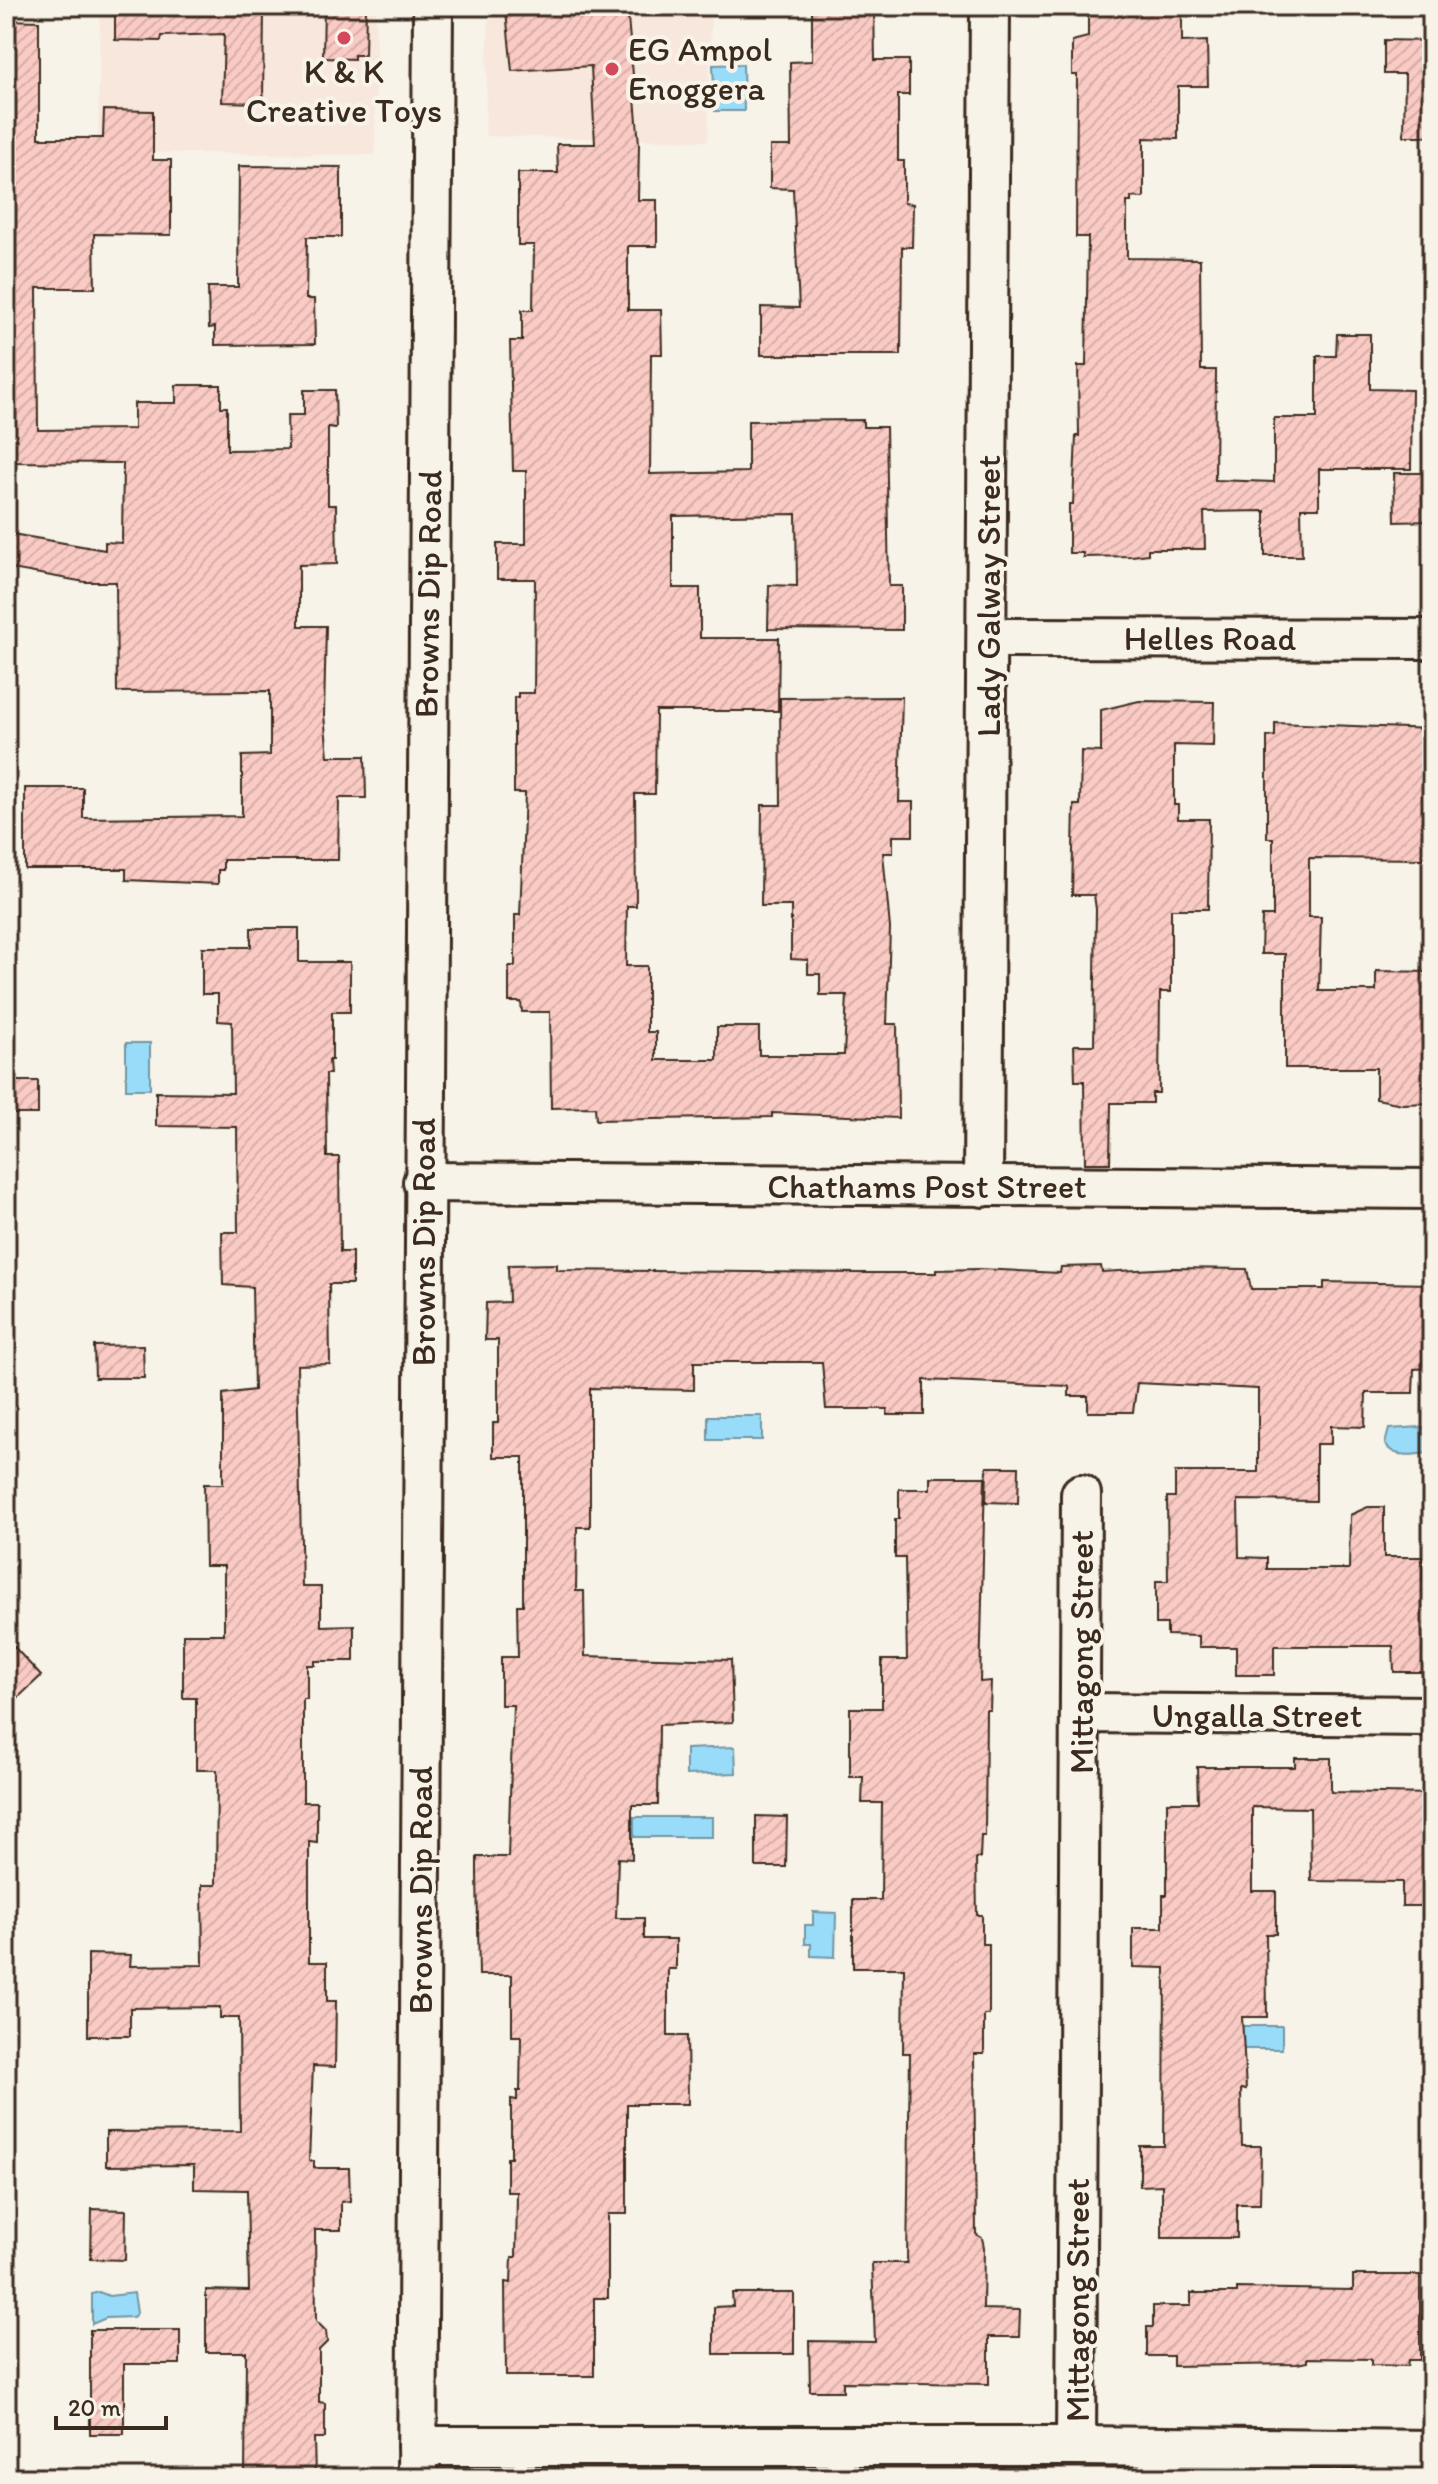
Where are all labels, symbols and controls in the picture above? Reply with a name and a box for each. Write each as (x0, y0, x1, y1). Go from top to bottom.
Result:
marker: K & K Creative Toys (335, 29, 353, 47)
place label: EG Ampol Enoggera (628, 29, 772, 109)
place label: K & K Creative Toys (246, 51, 442, 131)
marker: EG Ampol Enoggera (603, 60, 621, 78)
street label: Lady Galway Street (968, 455, 1009, 737)
street label: Browns Dip Road (405, 469, 451, 718)
street label: Helles Road (1124, 618, 1296, 659)
street label: Browns Dip Road (403, 1117, 444, 1366)
street label: Chathams Post Street (767, 1166, 1087, 1207)
street label: Mittagong Street (1061, 1530, 1102, 1774)
street label: Ungalla Street (1151, 1695, 1363, 1736)
street label: Browns Dip Road (400, 1765, 441, 2014)
street label: Mittagong Street (1057, 2178, 1098, 2422)
scale bar (56, 2380, 166, 2430)
text: 20 m (68, 2393, 121, 2422)

